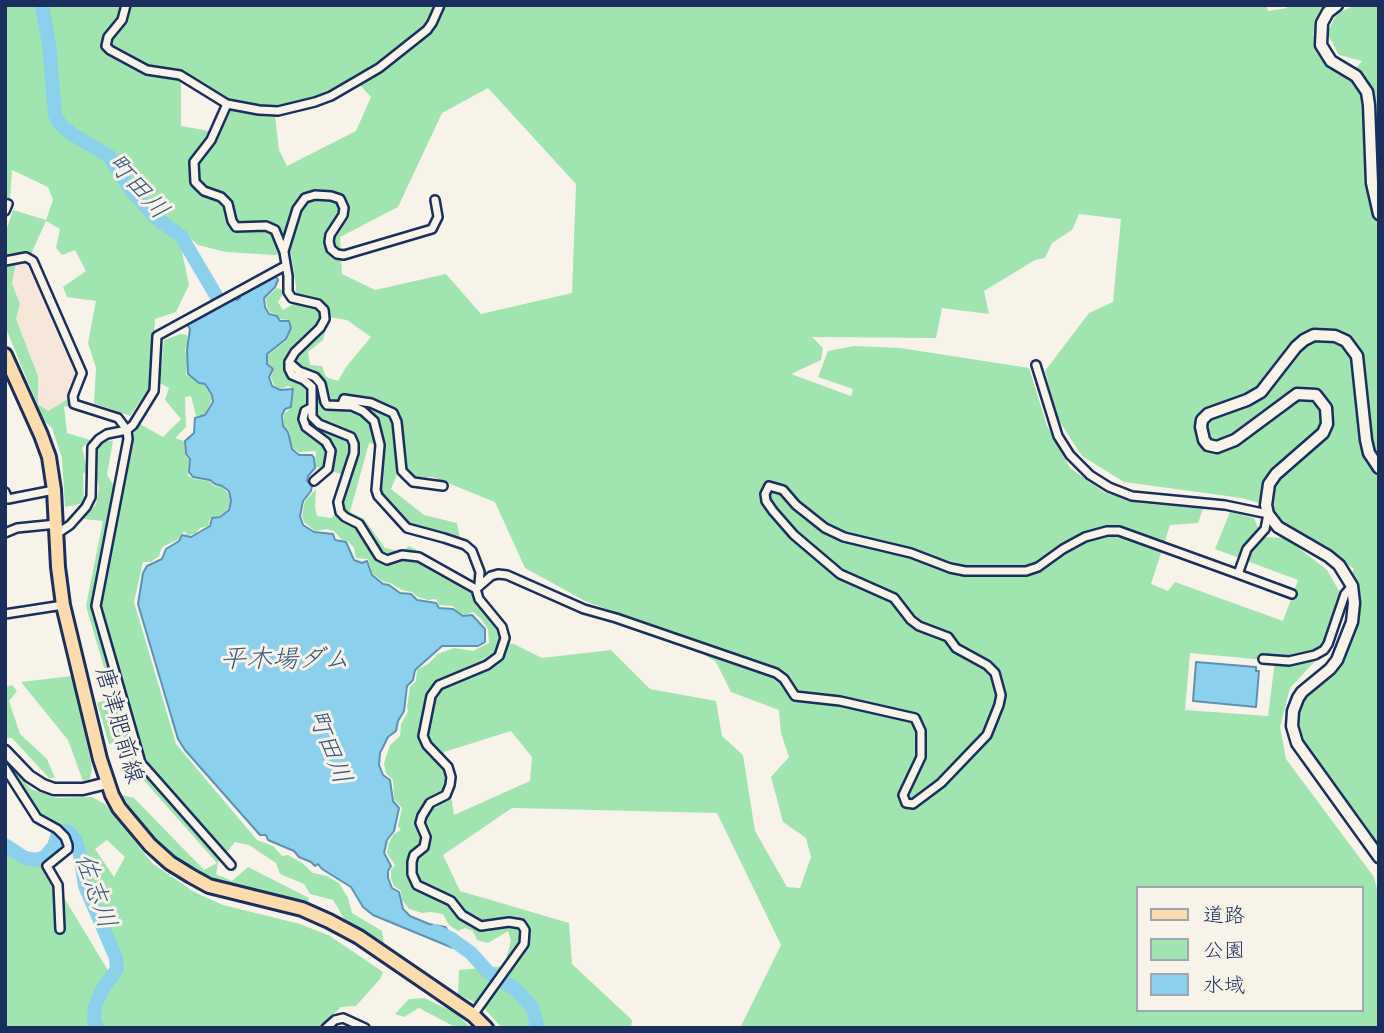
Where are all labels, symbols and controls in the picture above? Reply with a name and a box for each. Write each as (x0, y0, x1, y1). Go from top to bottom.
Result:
water label: 町田川 (97, 150, 173, 228)
water label: 平木場ダム (220, 647, 350, 679)
street label: 唐津肥前線 (86, 664, 146, 788)
water label: 町田川 (297, 706, 355, 790)
water label: 佐志川 (65, 850, 119, 934)
legend (1136, 886, 1363, 1012)
text: 道路 (1203, 906, 1245, 931)
text: 公園 (1203, 941, 1245, 966)
text: 水域 (1203, 976, 1245, 1001)

